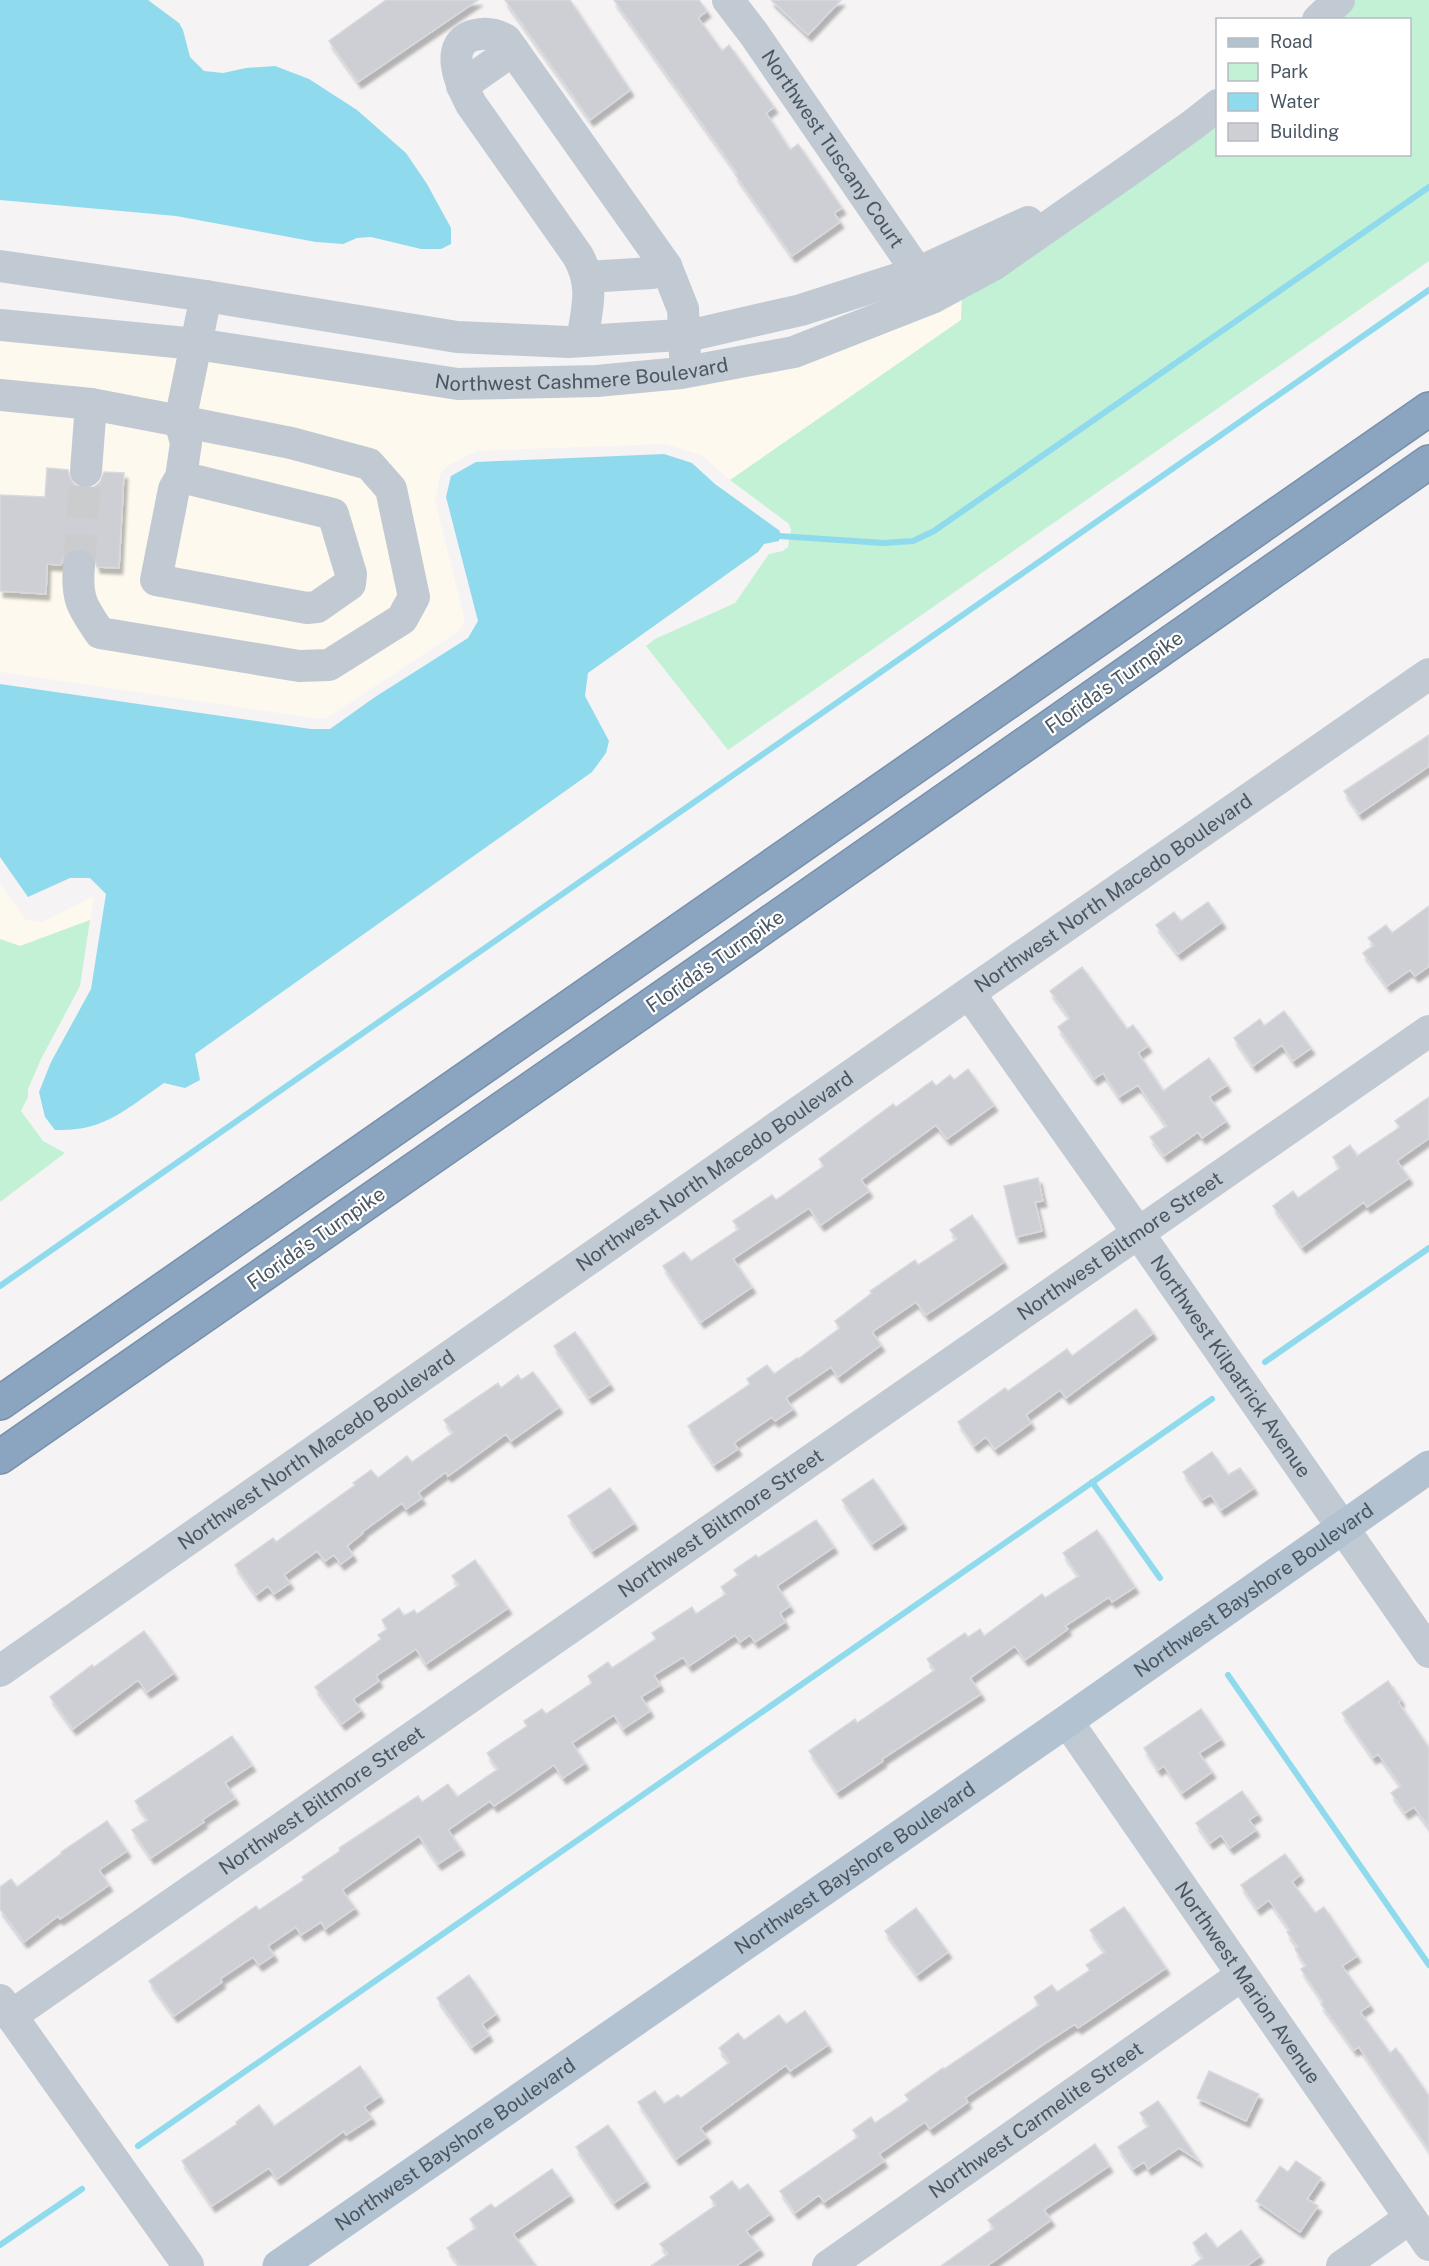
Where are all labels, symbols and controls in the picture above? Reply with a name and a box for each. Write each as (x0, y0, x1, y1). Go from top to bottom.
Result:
legend (1216, 18, 1411, 156)
text: Road (1270, 31, 1313, 52)
street label: Northwest Tuscany Court (756, 45, 909, 253)
text: Park (1270, 61, 1308, 82)
text: Water (1270, 91, 1320, 112)
text: Building (1270, 121, 1339, 142)
street label: Northwest Cashmere Boulevard (433, 352, 730, 396)
street label: Florida's Turnpike (1040, 625, 1188, 739)
street label: Northwest North Macedo Boulevard (970, 788, 1257, 998)
street label: Florida's Turnpike (641, 904, 789, 1018)
street label: Northwest North Macedo Boulevard (571, 1066, 858, 1276)
street label: Northwest Biltmore Street (1013, 1166, 1227, 1325)
street label: Florida's Turnpike (242, 1181, 390, 1295)
street label: Northwest Kilpatrick Avenue (1145, 1251, 1316, 1482)
street label: Northwest North Macedo Boulevard (173, 1345, 459, 1555)
street label: Northwest Biltmore Street (613, 1443, 828, 1603)
street label: Northwest Bayshore Boulevard (1129, 1498, 1378, 1682)
street label: Northwest Biltmore Street (214, 1721, 429, 1880)
street label: Northwest Bayshore Boulevard (730, 1776, 980, 1959)
street label: Northwest Marion Avenue (1170, 1877, 1326, 2088)
street label: Northwest Carmelite Street (924, 2036, 1147, 2203)
street label: Northwest Bayshore Boulevard (330, 2053, 580, 2236)

